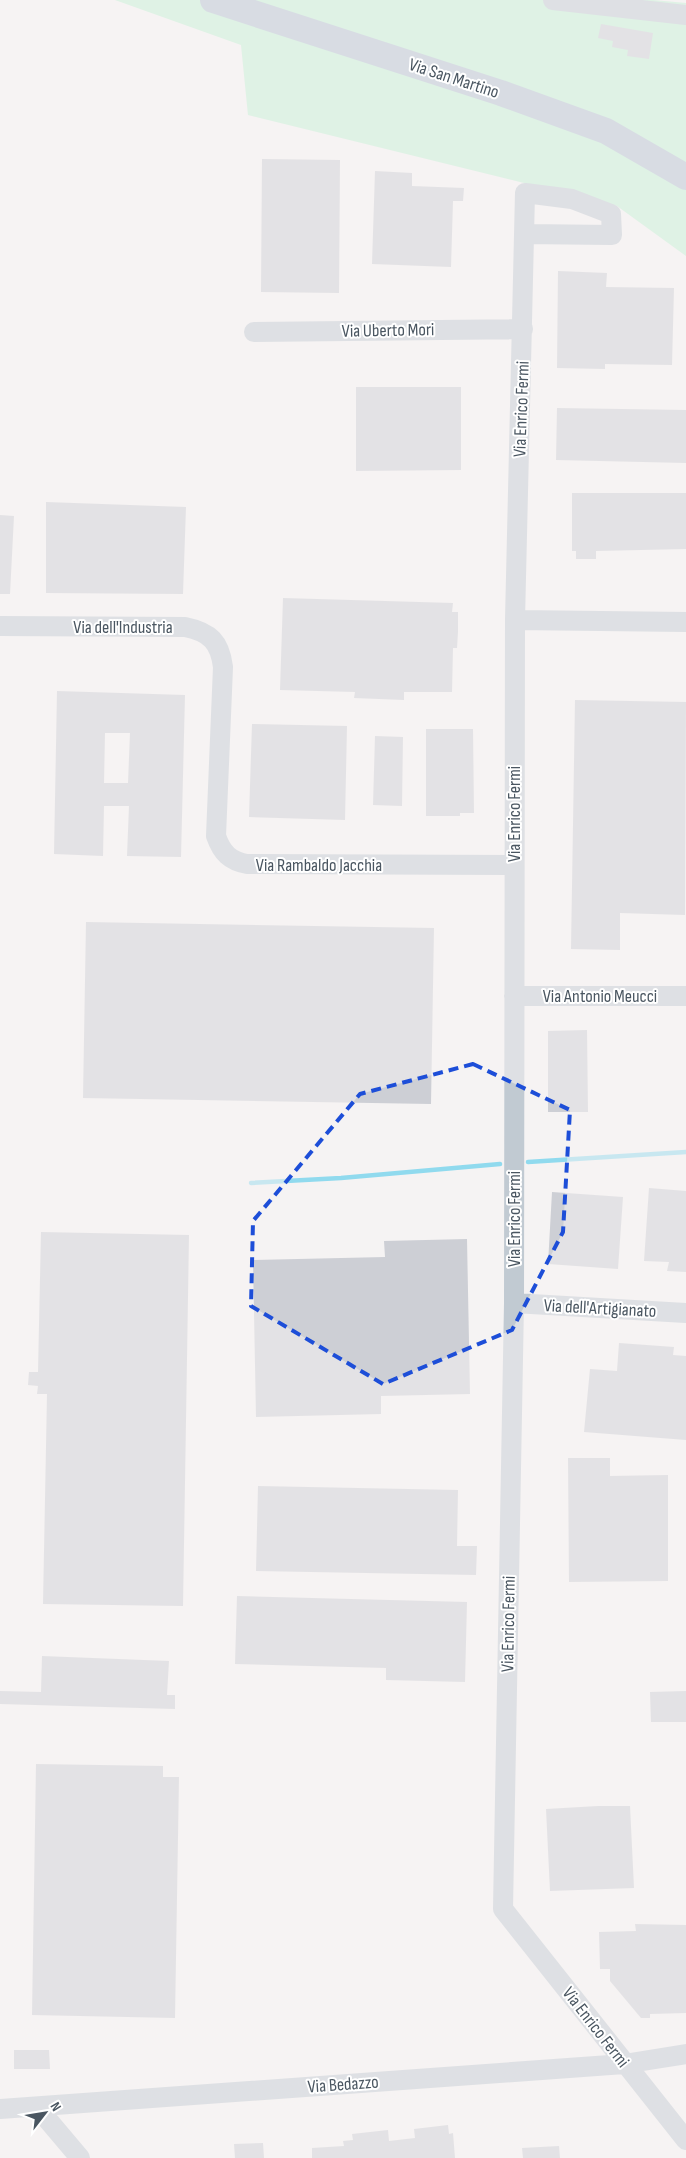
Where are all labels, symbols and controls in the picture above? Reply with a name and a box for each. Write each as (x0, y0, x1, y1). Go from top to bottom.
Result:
street label: Via San Martino (406, 54, 502, 103)
street label: Via Uberto Mori (342, 319, 434, 342)
street label: Via Enrico Fermi (509, 361, 534, 457)
street label: Via dell'Industria (73, 617, 173, 638)
street label: Via Enrico Fermi (504, 766, 525, 862)
street label: Via Rambaldo Jacchia (256, 855, 382, 876)
street label: Via Antonio Meucci (543, 986, 657, 1007)
street label: Via Enrico Fermi (504, 1171, 525, 1267)
street label: Via dell'Artigianato (543, 1295, 657, 1322)
street label: Via Enrico Fermi (497, 1576, 520, 1672)
street label: Via Enrico Fermi (558, 1983, 633, 2072)
street label: Via Bedazzo (307, 2072, 379, 2097)
north arrow (20, 2088, 70, 2138)
text: N (47, 2099, 65, 2114)

